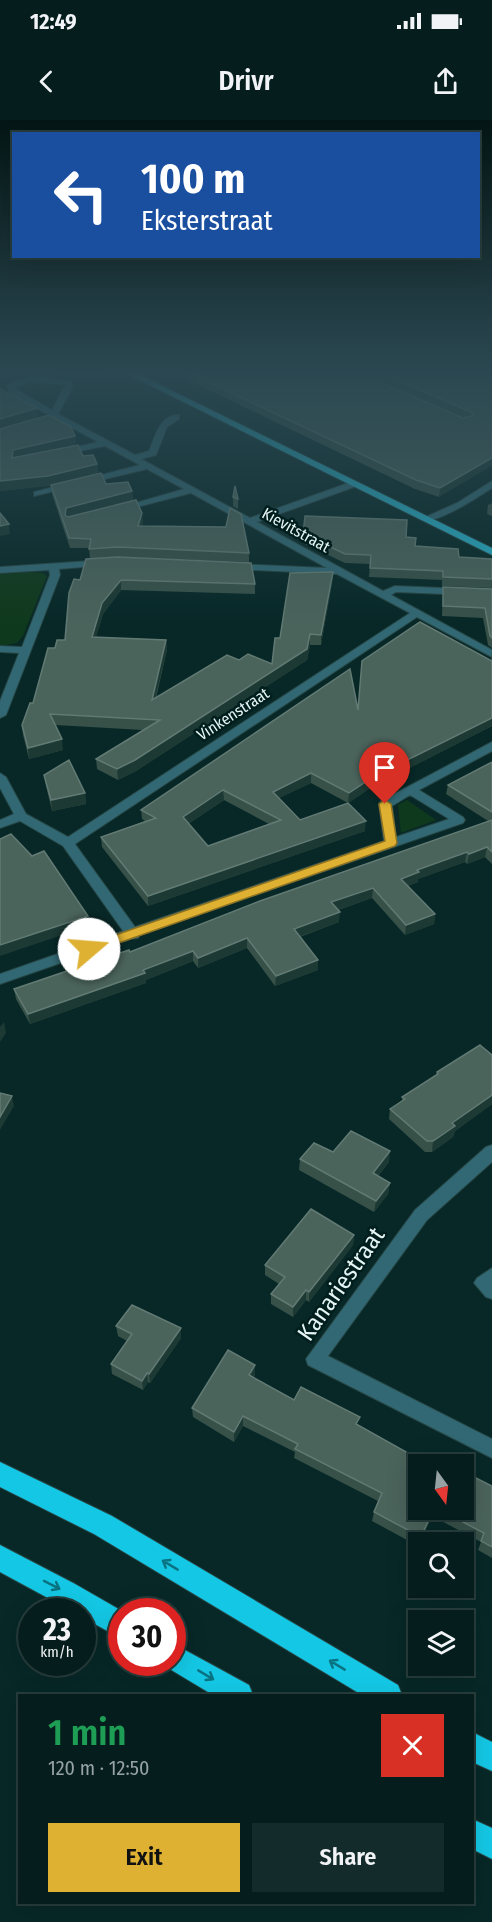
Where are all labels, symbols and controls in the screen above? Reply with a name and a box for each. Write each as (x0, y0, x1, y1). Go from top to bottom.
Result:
text: 12:49 (30, 8, 77, 35)
icon: back (30, 65, 63, 98)
text: Drivr (218, 65, 274, 97)
icon: share (429, 65, 462, 98)
text: 100 m (141, 154, 245, 204)
icon: left (42, 156, 120, 234)
text: Eksterstraat (141, 205, 273, 237)
street label: Kievitstraat (259, 504, 334, 557)
street label: Vinkenstraat (193, 683, 273, 744)
pin (359, 742, 410, 804)
icon: arrive (368, 751, 401, 784)
position arrow (57, 917, 121, 981)
street label: Kanariestraat (292, 1222, 390, 1346)
north arrow (408, 1454, 474, 1520)
map controls (408, 1454, 474, 1676)
button: search (408, 1532, 474, 1598)
one-way arrow (162, 1559, 179, 1571)
one-way arrow (43, 1580, 61, 1592)
speed limit sign: 30 (108, 1598, 186, 1676)
button: layers (408, 1610, 474, 1676)
text: 23 (43, 1612, 71, 1648)
text: km/h (40, 1643, 74, 1661)
one-way arrow (329, 1659, 346, 1671)
one-way arrow (197, 1670, 214, 1682)
text: 1 min (48, 1711, 126, 1755)
button: close (381, 1714, 444, 1777)
text: 120 m · 12:50 (48, 1756, 149, 1780)
button: Exit (48, 1823, 240, 1892)
button: Share (252, 1823, 444, 1892)

